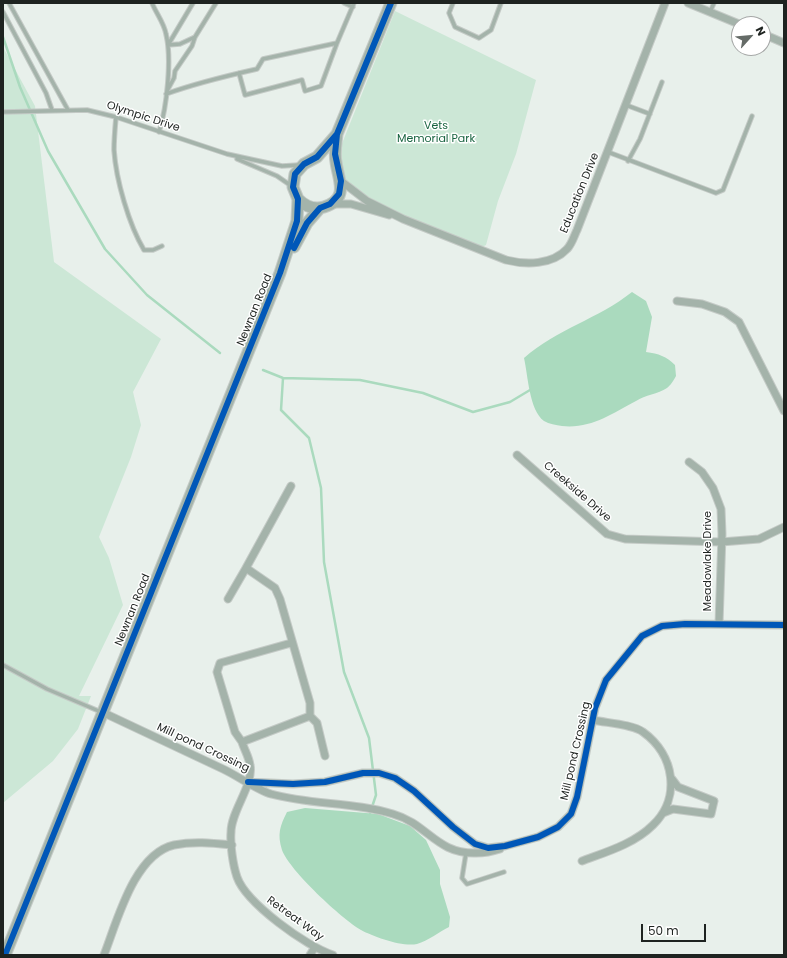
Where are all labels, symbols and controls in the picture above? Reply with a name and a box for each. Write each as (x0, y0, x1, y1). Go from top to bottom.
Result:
north arrow (731, 16, 771, 56)
text: N (752, 24, 770, 38)
street label: Olympic Drive (105, 99, 181, 135)
park label: Vets Memorial Park (397, 119, 475, 145)
street label: Education Drive (558, 151, 602, 235)
street label: Newnan Road (235, 272, 275, 348)
street label: Creekside Drive (541, 459, 613, 525)
street label: Meadowlake Drive (701, 511, 715, 611)
street label: Newnan Road (113, 572, 153, 648)
street label: Mill pond Crossing (558, 700, 594, 802)
street label: Mill pond Crossing (155, 721, 251, 775)
street label: Retreat Way (264, 894, 326, 944)
scale bar (643, 916, 708, 942)
text: 50 m (648, 922, 679, 939)

